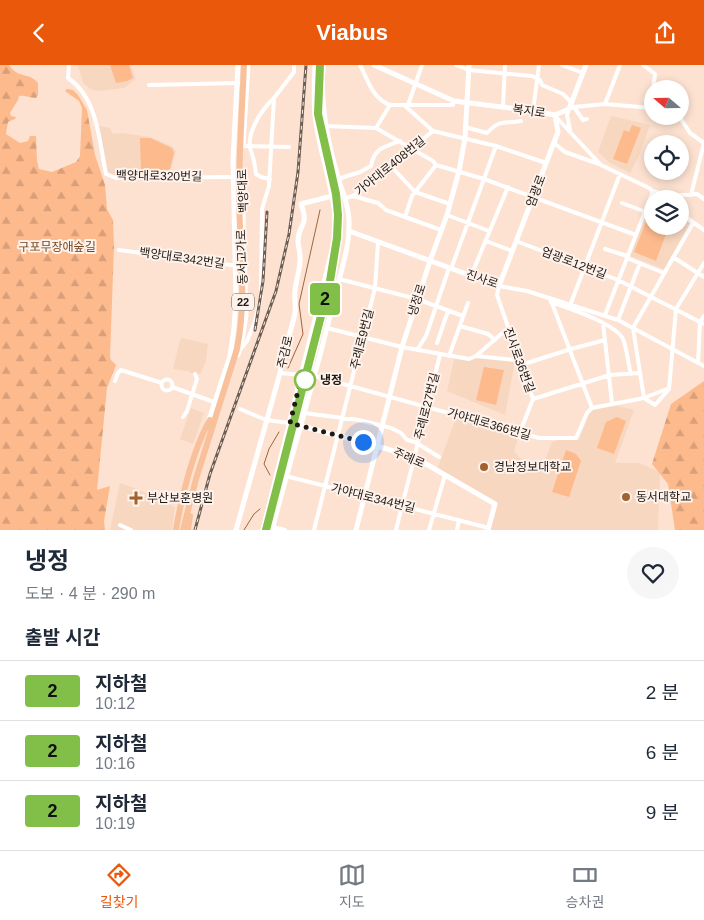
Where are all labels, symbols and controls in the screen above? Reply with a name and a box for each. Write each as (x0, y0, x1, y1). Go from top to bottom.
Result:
icon: back (25, 19, 53, 47)
icon: share (651, 19, 679, 47)
text: Viabus (316, 20, 388, 45)
north arrow (644, 80, 689, 125)
map controls (644, 80, 689, 235)
street label: 복지로 (512, 102, 546, 120)
street label: 가야대로408번길 (352, 133, 428, 199)
button: locate (644, 135, 689, 180)
street label: 백양대로320번길 (116, 168, 202, 184)
street label: 백양대로 (235, 169, 251, 213)
street label: 엄광로 (524, 173, 548, 209)
button: layers (644, 190, 689, 235)
street label: 동서고가로 (234, 229, 250, 285)
park label: 구포무장애숲길 (18, 240, 96, 254)
street label: 엄광로12번길 (539, 244, 609, 282)
street label: 백양대로342번길 (138, 245, 226, 271)
street label: 진사로 (464, 267, 500, 291)
street label: 냉정로 (405, 282, 429, 318)
line badge: 2 (309, 283, 341, 315)
text: 2 (320, 289, 330, 309)
road number: 22 (232, 293, 254, 311)
street label: 주례로9번길 (348, 307, 376, 371)
street label: 진사로36번길 (501, 325, 537, 395)
street label: 주감로 (274, 334, 296, 370)
marker: 냉정 (294, 369, 316, 391)
street label: 주례로27번길 (412, 371, 442, 441)
place label: 냉정 (320, 373, 342, 387)
street label: 가야대로366번길 (446, 405, 532, 443)
your location (351, 430, 376, 455)
street label: 주례로 (391, 445, 427, 471)
place label: 경남정보대학교 (494, 460, 571, 474)
marker: 경남정보대학교 (478, 461, 490, 473)
street label: 가야대로344번길 (329, 481, 417, 515)
place label: 동서대학교 (636, 490, 691, 504)
marker: 부산보훈병원 (129, 491, 143, 505)
place label: 부산보훈병원 (147, 491, 213, 505)
marker: 동서대학교 (620, 491, 632, 503)
text: 냉정 (25, 547, 69, 574)
button: heart (627, 547, 679, 599)
text: 도보 · 4 분 · 290 m (25, 585, 155, 602)
text: 출발 시간 (25, 627, 100, 648)
text: 지하철 (95, 673, 147, 694)
text: 2 (47, 681, 58, 701)
text: 2 분 (646, 682, 679, 703)
text: 10:12 (95, 695, 135, 712)
text: 지하철 (95, 733, 147, 754)
text: 2 (47, 741, 58, 761)
text: 6 분 (646, 742, 679, 763)
text: 10:16 (95, 755, 135, 772)
text: 지하철 (95, 793, 147, 814)
text: 2 (47, 801, 58, 821)
text: 9 분 (646, 802, 679, 823)
text: 10:19 (95, 815, 135, 832)
tab: 길찾기 (100, 861, 138, 911)
tab: 지도 (338, 861, 366, 911)
tab: 승차권 (566, 861, 604, 911)

